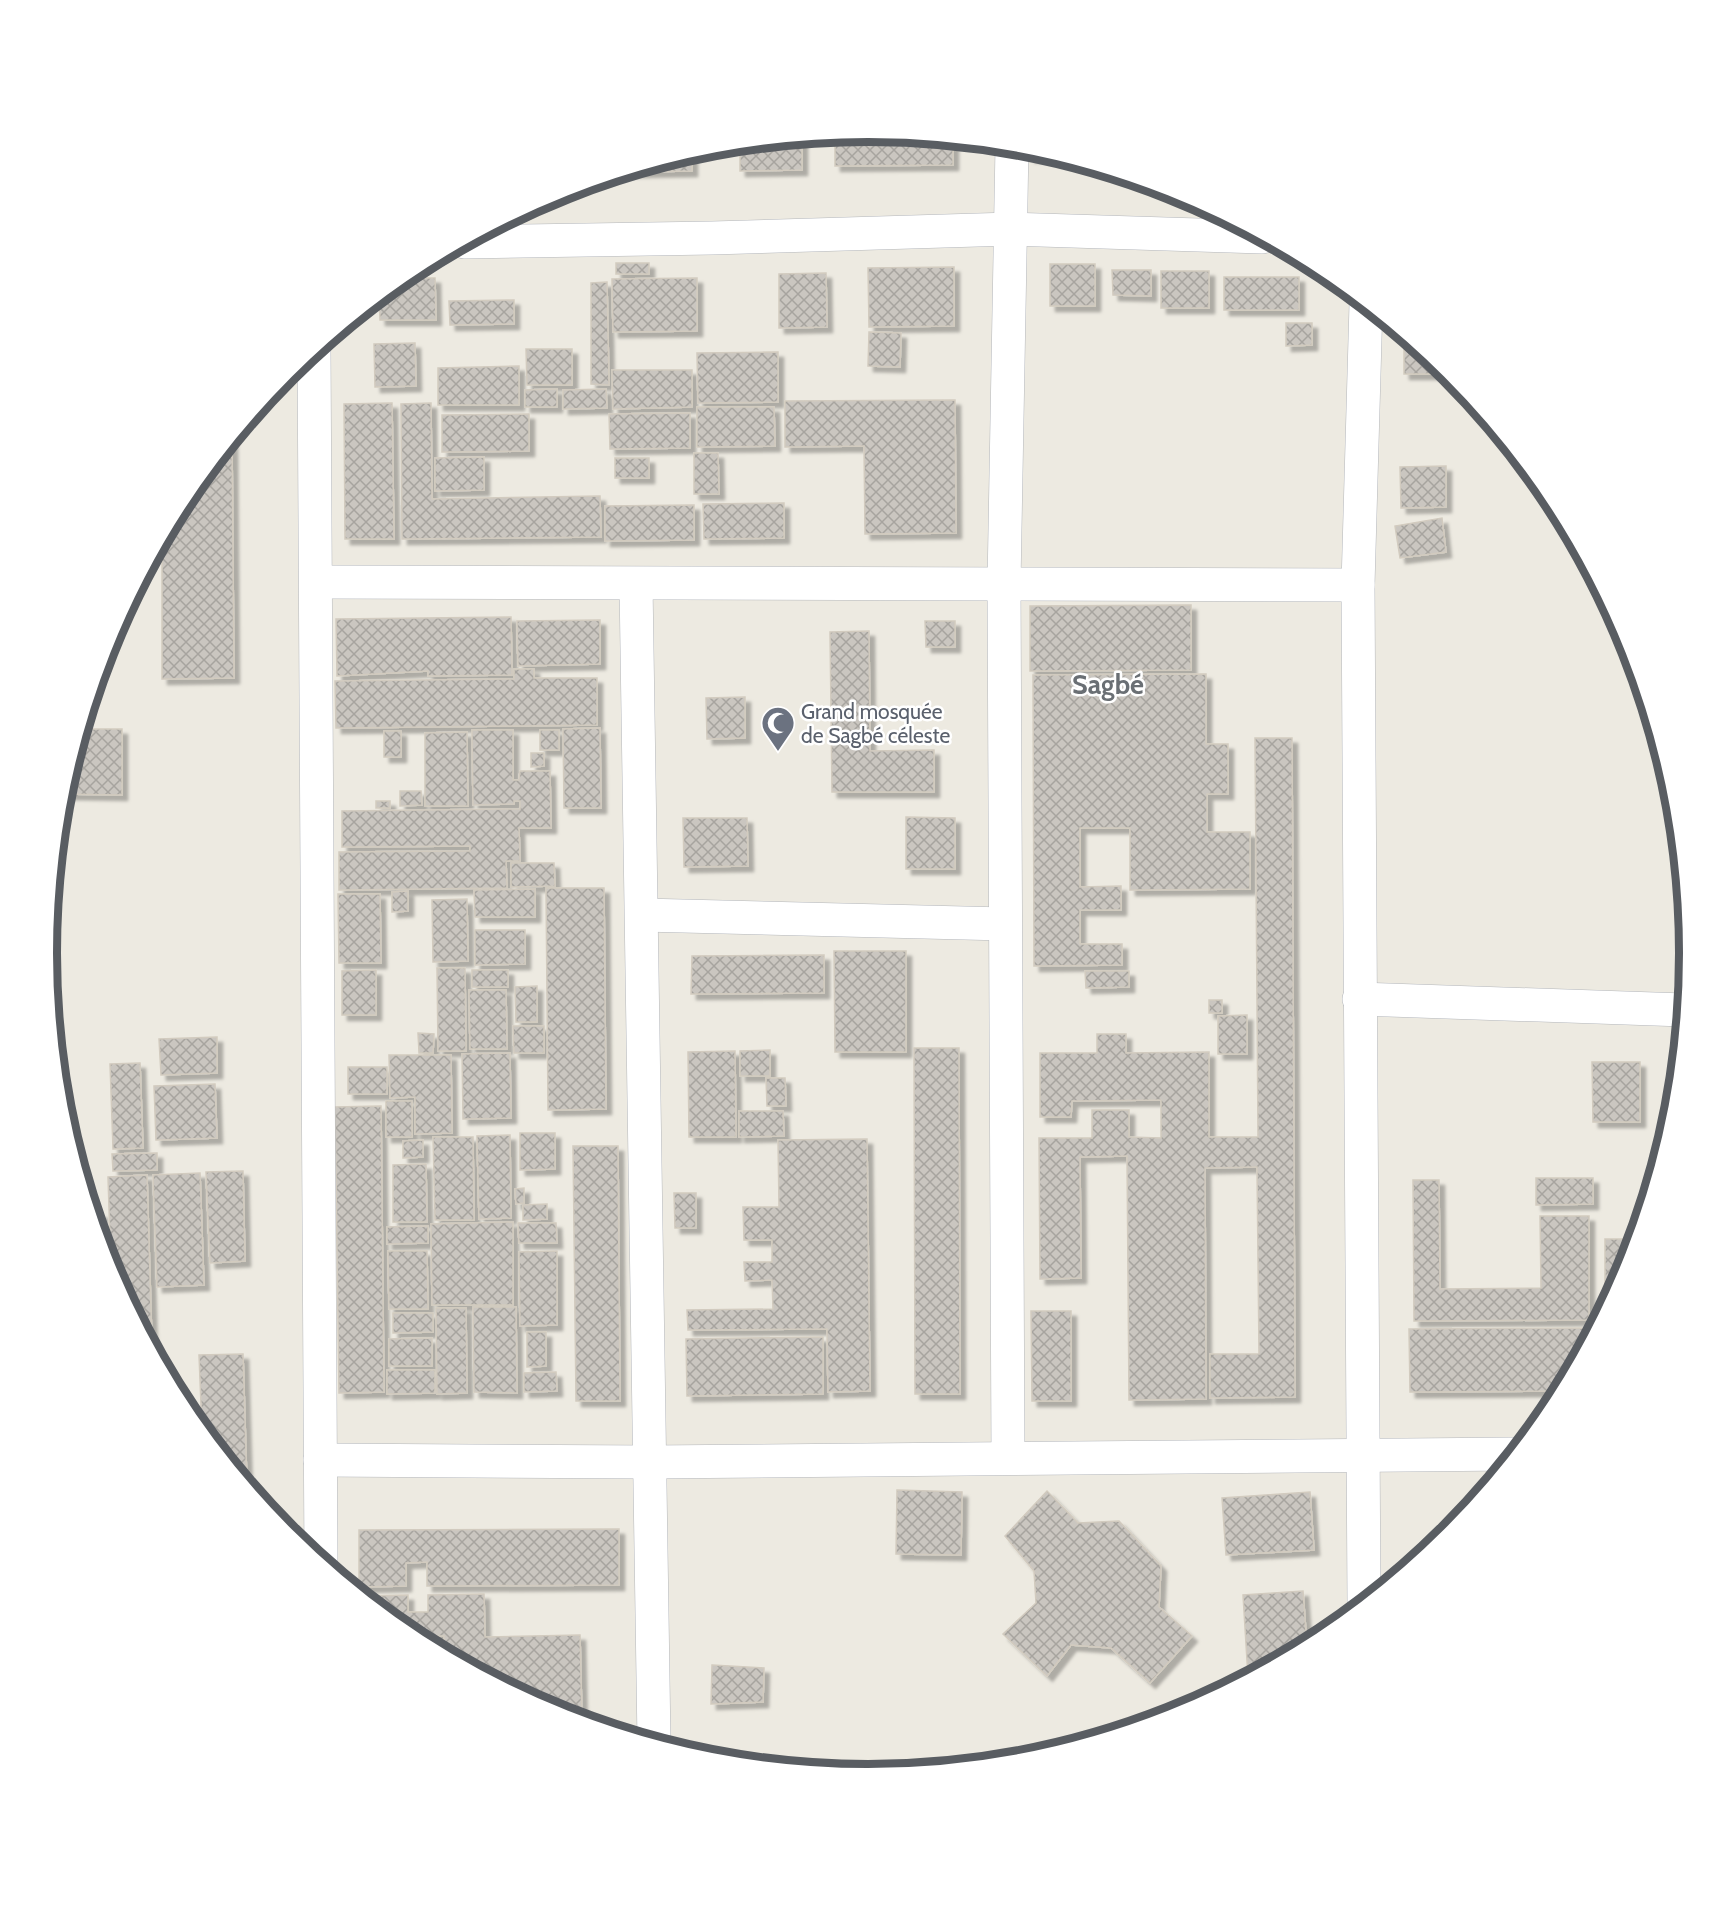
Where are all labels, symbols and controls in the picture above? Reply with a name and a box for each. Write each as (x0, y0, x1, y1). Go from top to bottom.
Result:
district label: Sagbé (1072, 668, 1144, 701)
place label: Grand mosquée de Sagbé céleste (801, 699, 950, 748)
mosque icon: Grand mosquée de Sagbé céleste (760, 705, 796, 752)

